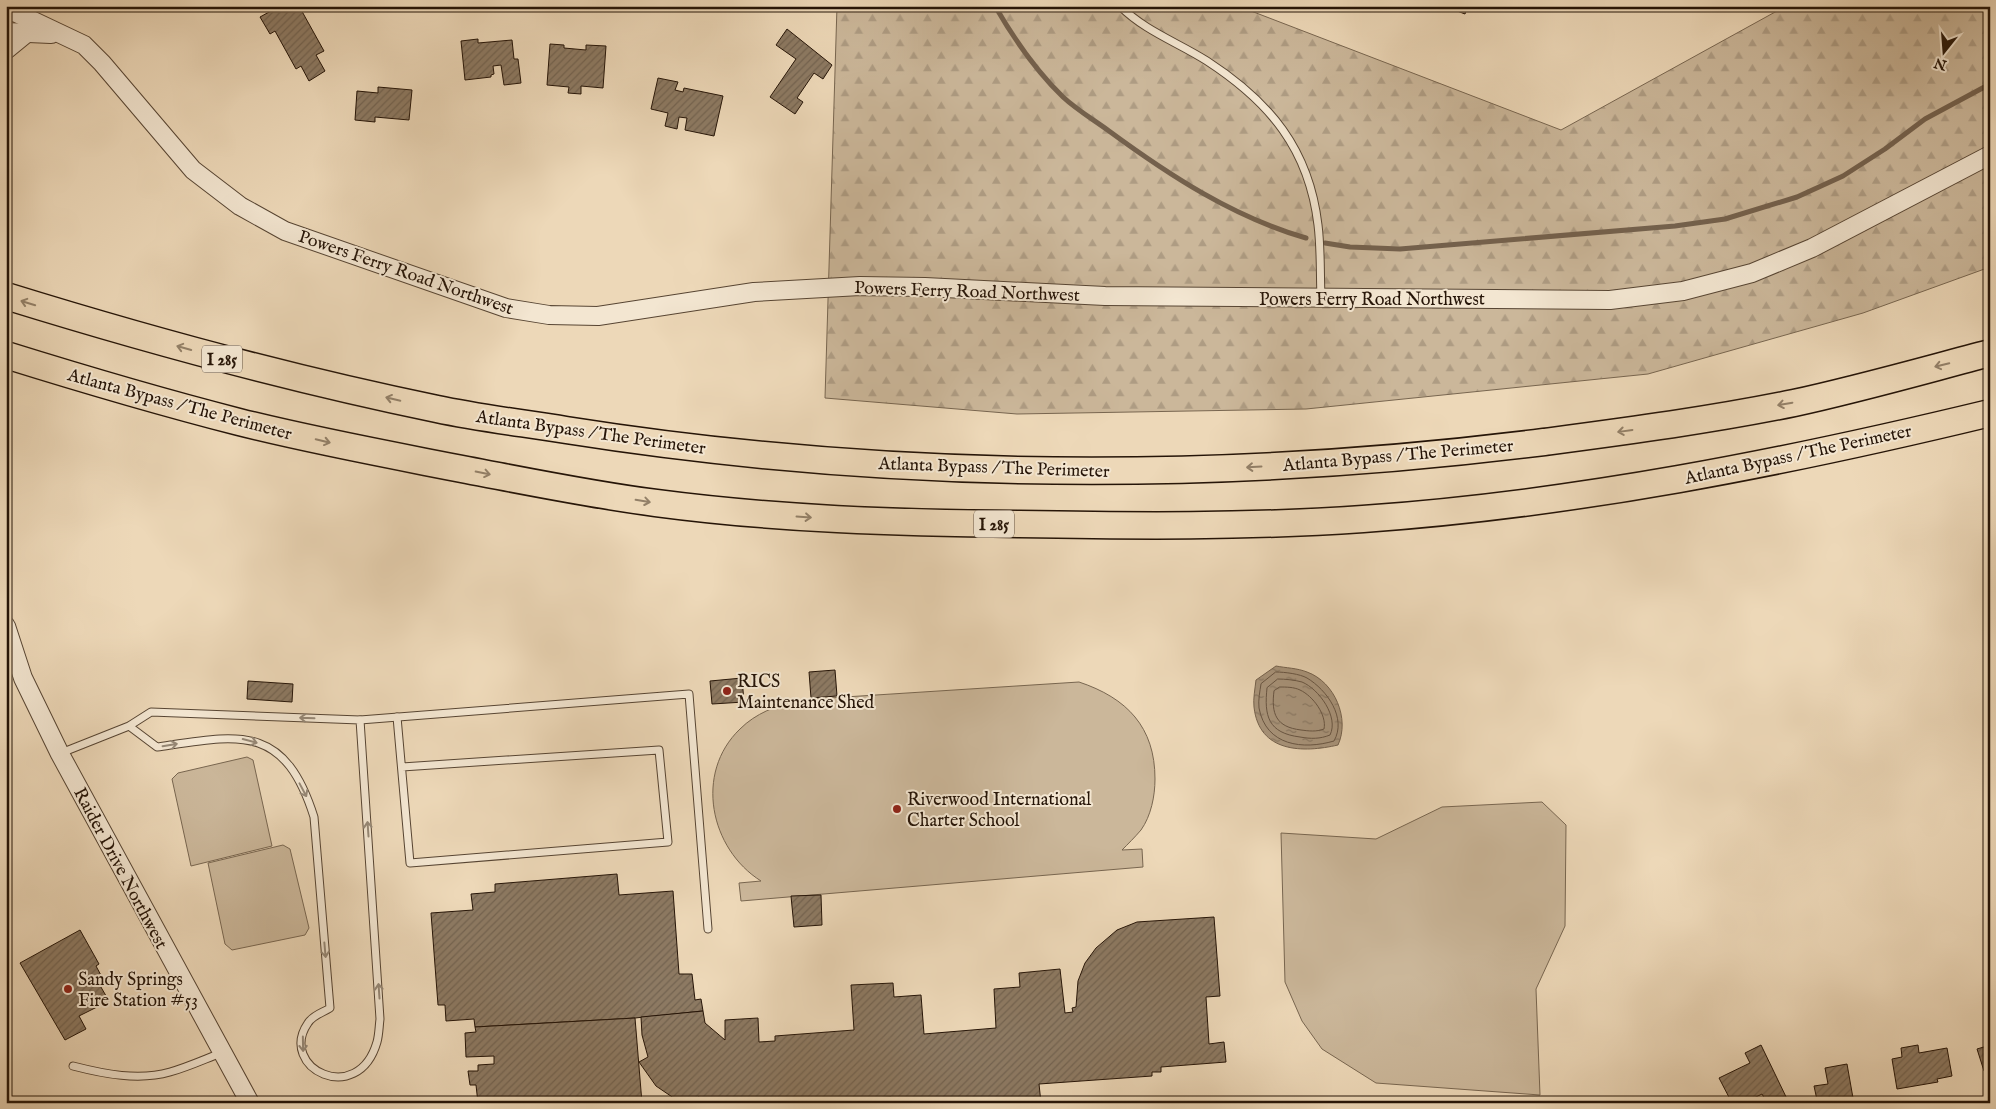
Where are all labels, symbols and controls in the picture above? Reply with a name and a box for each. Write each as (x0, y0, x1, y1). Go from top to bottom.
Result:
north arrow (1918, 28, 1968, 78)
text: N (1932, 53, 1950, 74)
street label: Powers Ferry Road Northwest (295, 226, 516, 321)
street label: Powers Ferry Road Northwest (854, 277, 1080, 308)
street label: Powers Ferry Road Northwest (1259, 289, 1485, 312)
one-way arrow (21, 298, 37, 307)
one-way arrow (177, 343, 193, 353)
road number: I 285 (202, 346, 242, 372)
one-way arrow (1935, 361, 1951, 370)
street label: Atlanta Bypass / The Perimeter (64, 364, 295, 447)
one-way arrow (386, 394, 402, 403)
one-way arrow (1777, 400, 1793, 410)
street label: Atlanta Bypass / The Perimeter (474, 406, 707, 461)
street label: Atlanta Bypass / The Perimeter (1682, 420, 1914, 491)
one-way arrow (1617, 426, 1633, 436)
street label: Atlanta Bypass / The Perimeter (1281, 435, 1515, 478)
one-way arrow (315, 437, 331, 446)
street label: Atlanta Bypass / The Perimeter (877, 453, 1110, 484)
one-way arrow (1246, 463, 1262, 472)
one-way arrow (474, 469, 490, 478)
one-way arrow (634, 497, 650, 507)
road number: I 285 (974, 510, 1014, 538)
one-way arrow (796, 513, 812, 522)
place label: RICS Maintenance Shed (737, 671, 874, 715)
marker: RICS Maintenance Shed (721, 685, 733, 697)
one-way arrow (299, 714, 315, 723)
one-way arrow (242, 737, 258, 746)
one-way arrow (162, 740, 178, 750)
one-way arrow (299, 782, 308, 797)
street label: Raider Drive Northwest (67, 784, 172, 953)
place label: Riverwood International Charter School (907, 789, 1091, 833)
marker: Riverwood International Charter School (891, 803, 903, 815)
one-way arrow (363, 822, 372, 838)
one-way arrow (320, 941, 330, 957)
place label: Sandy Springs Fire Station #53 (78, 969, 198, 1013)
marker: Sandy Springs Fire Station #53 (62, 983, 74, 995)
one-way arrow (374, 984, 383, 1000)
one-way arrow (298, 1035, 308, 1051)

